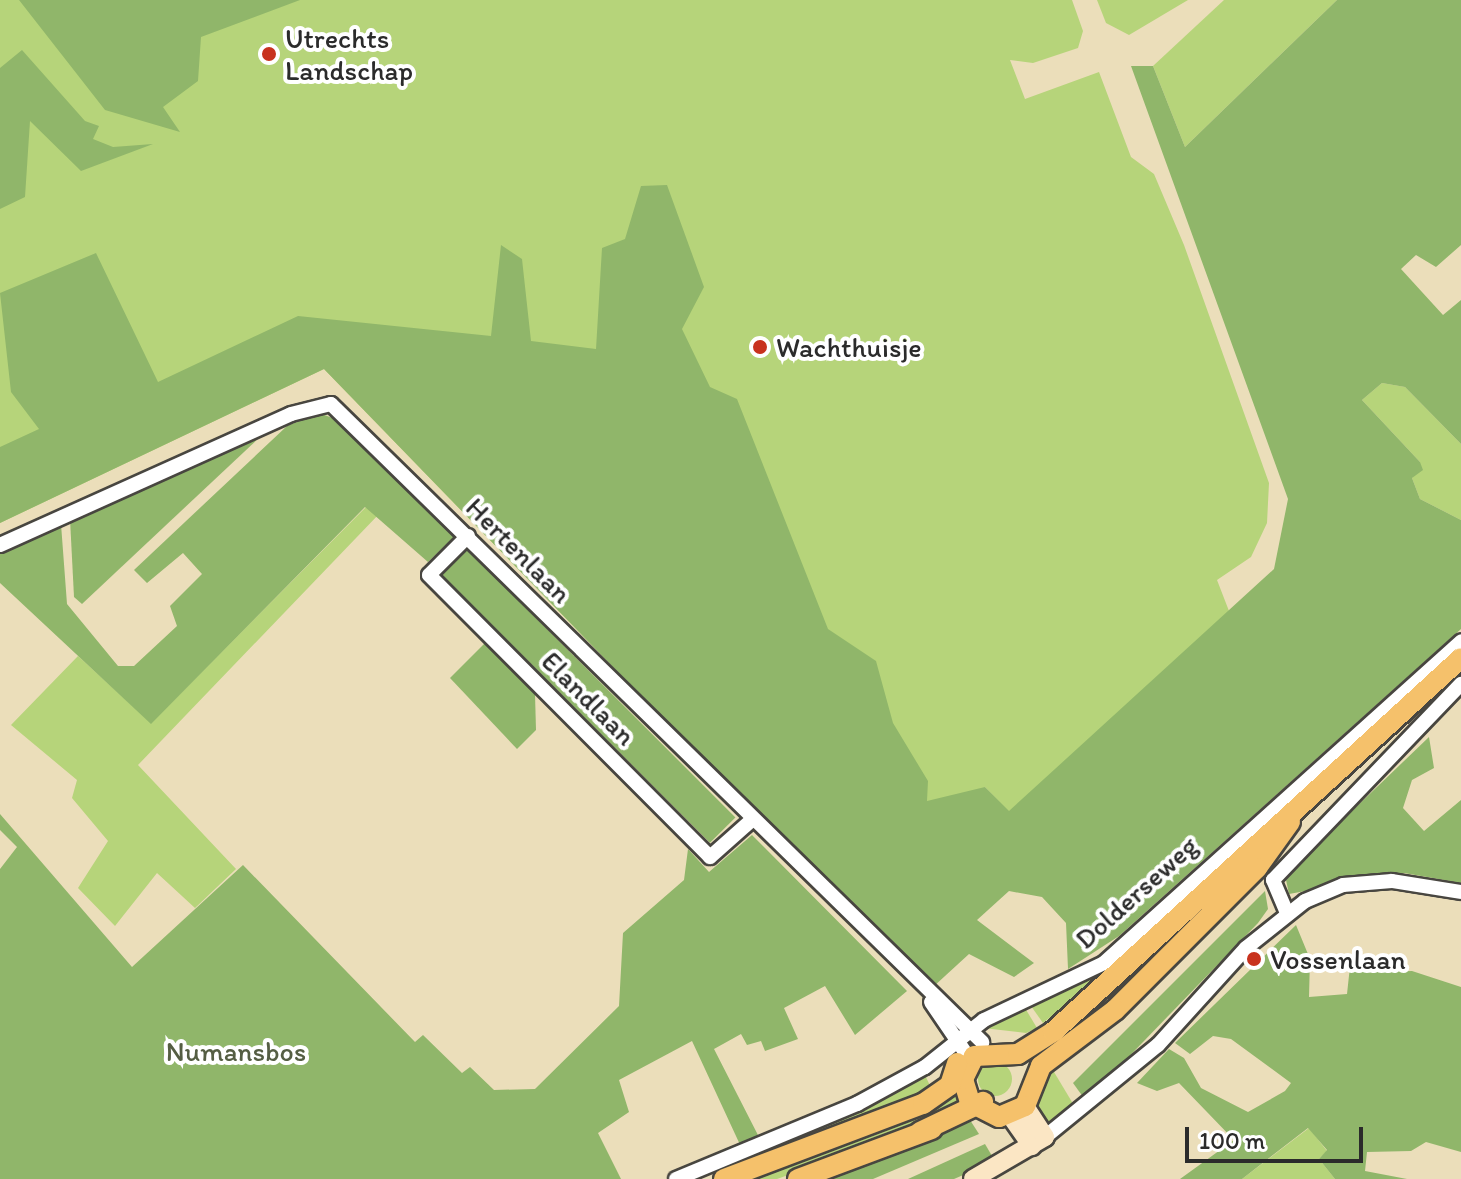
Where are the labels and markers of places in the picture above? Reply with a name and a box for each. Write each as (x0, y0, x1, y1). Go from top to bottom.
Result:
place label: Utrechts Landschap (285, 21, 413, 87)
marker: Utrechts Landschap (260, 45, 278, 63)
place label: Wachthuisje (776, 330, 922, 364)
marker: Wachthuisje (751, 338, 769, 356)
place label: Vossenlaan (1270, 942, 1406, 976)
marker: Vossenlaan (1245, 950, 1263, 968)

